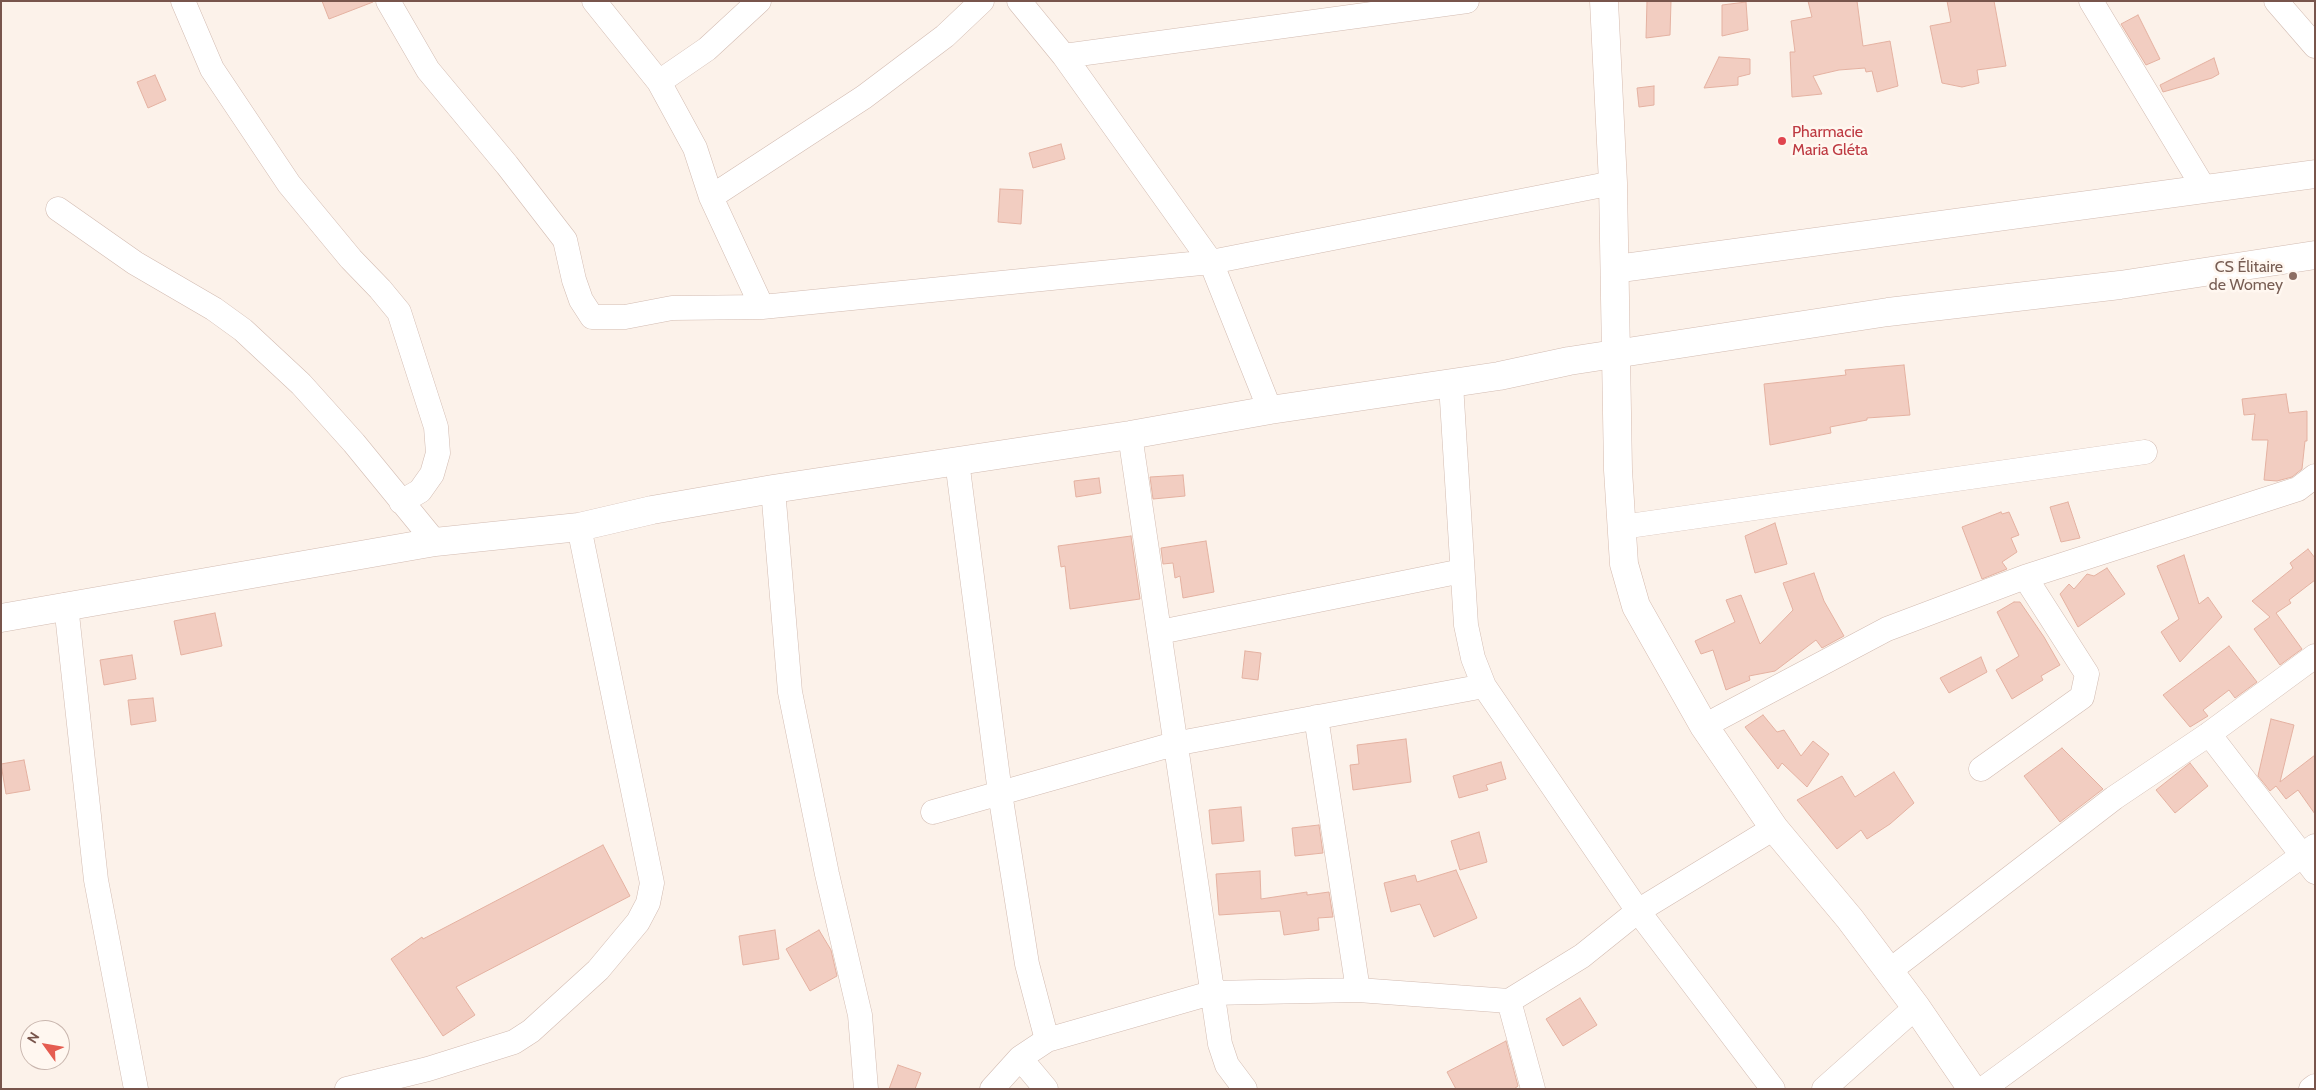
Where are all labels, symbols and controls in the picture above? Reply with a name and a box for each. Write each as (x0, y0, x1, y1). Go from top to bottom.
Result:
place label: Pharmacie Maria Gléta (1792, 122, 1868, 160)
marker: Pharmacie Maria Gléta (1776, 135, 1788, 147)
place label: CS Élitaire de Womey (2209, 257, 2283, 295)
marker: CS Élitaire de Womey (2287, 270, 2299, 282)
north arrow (20, 1020, 70, 1070)
text: N (23, 1029, 43, 1047)

